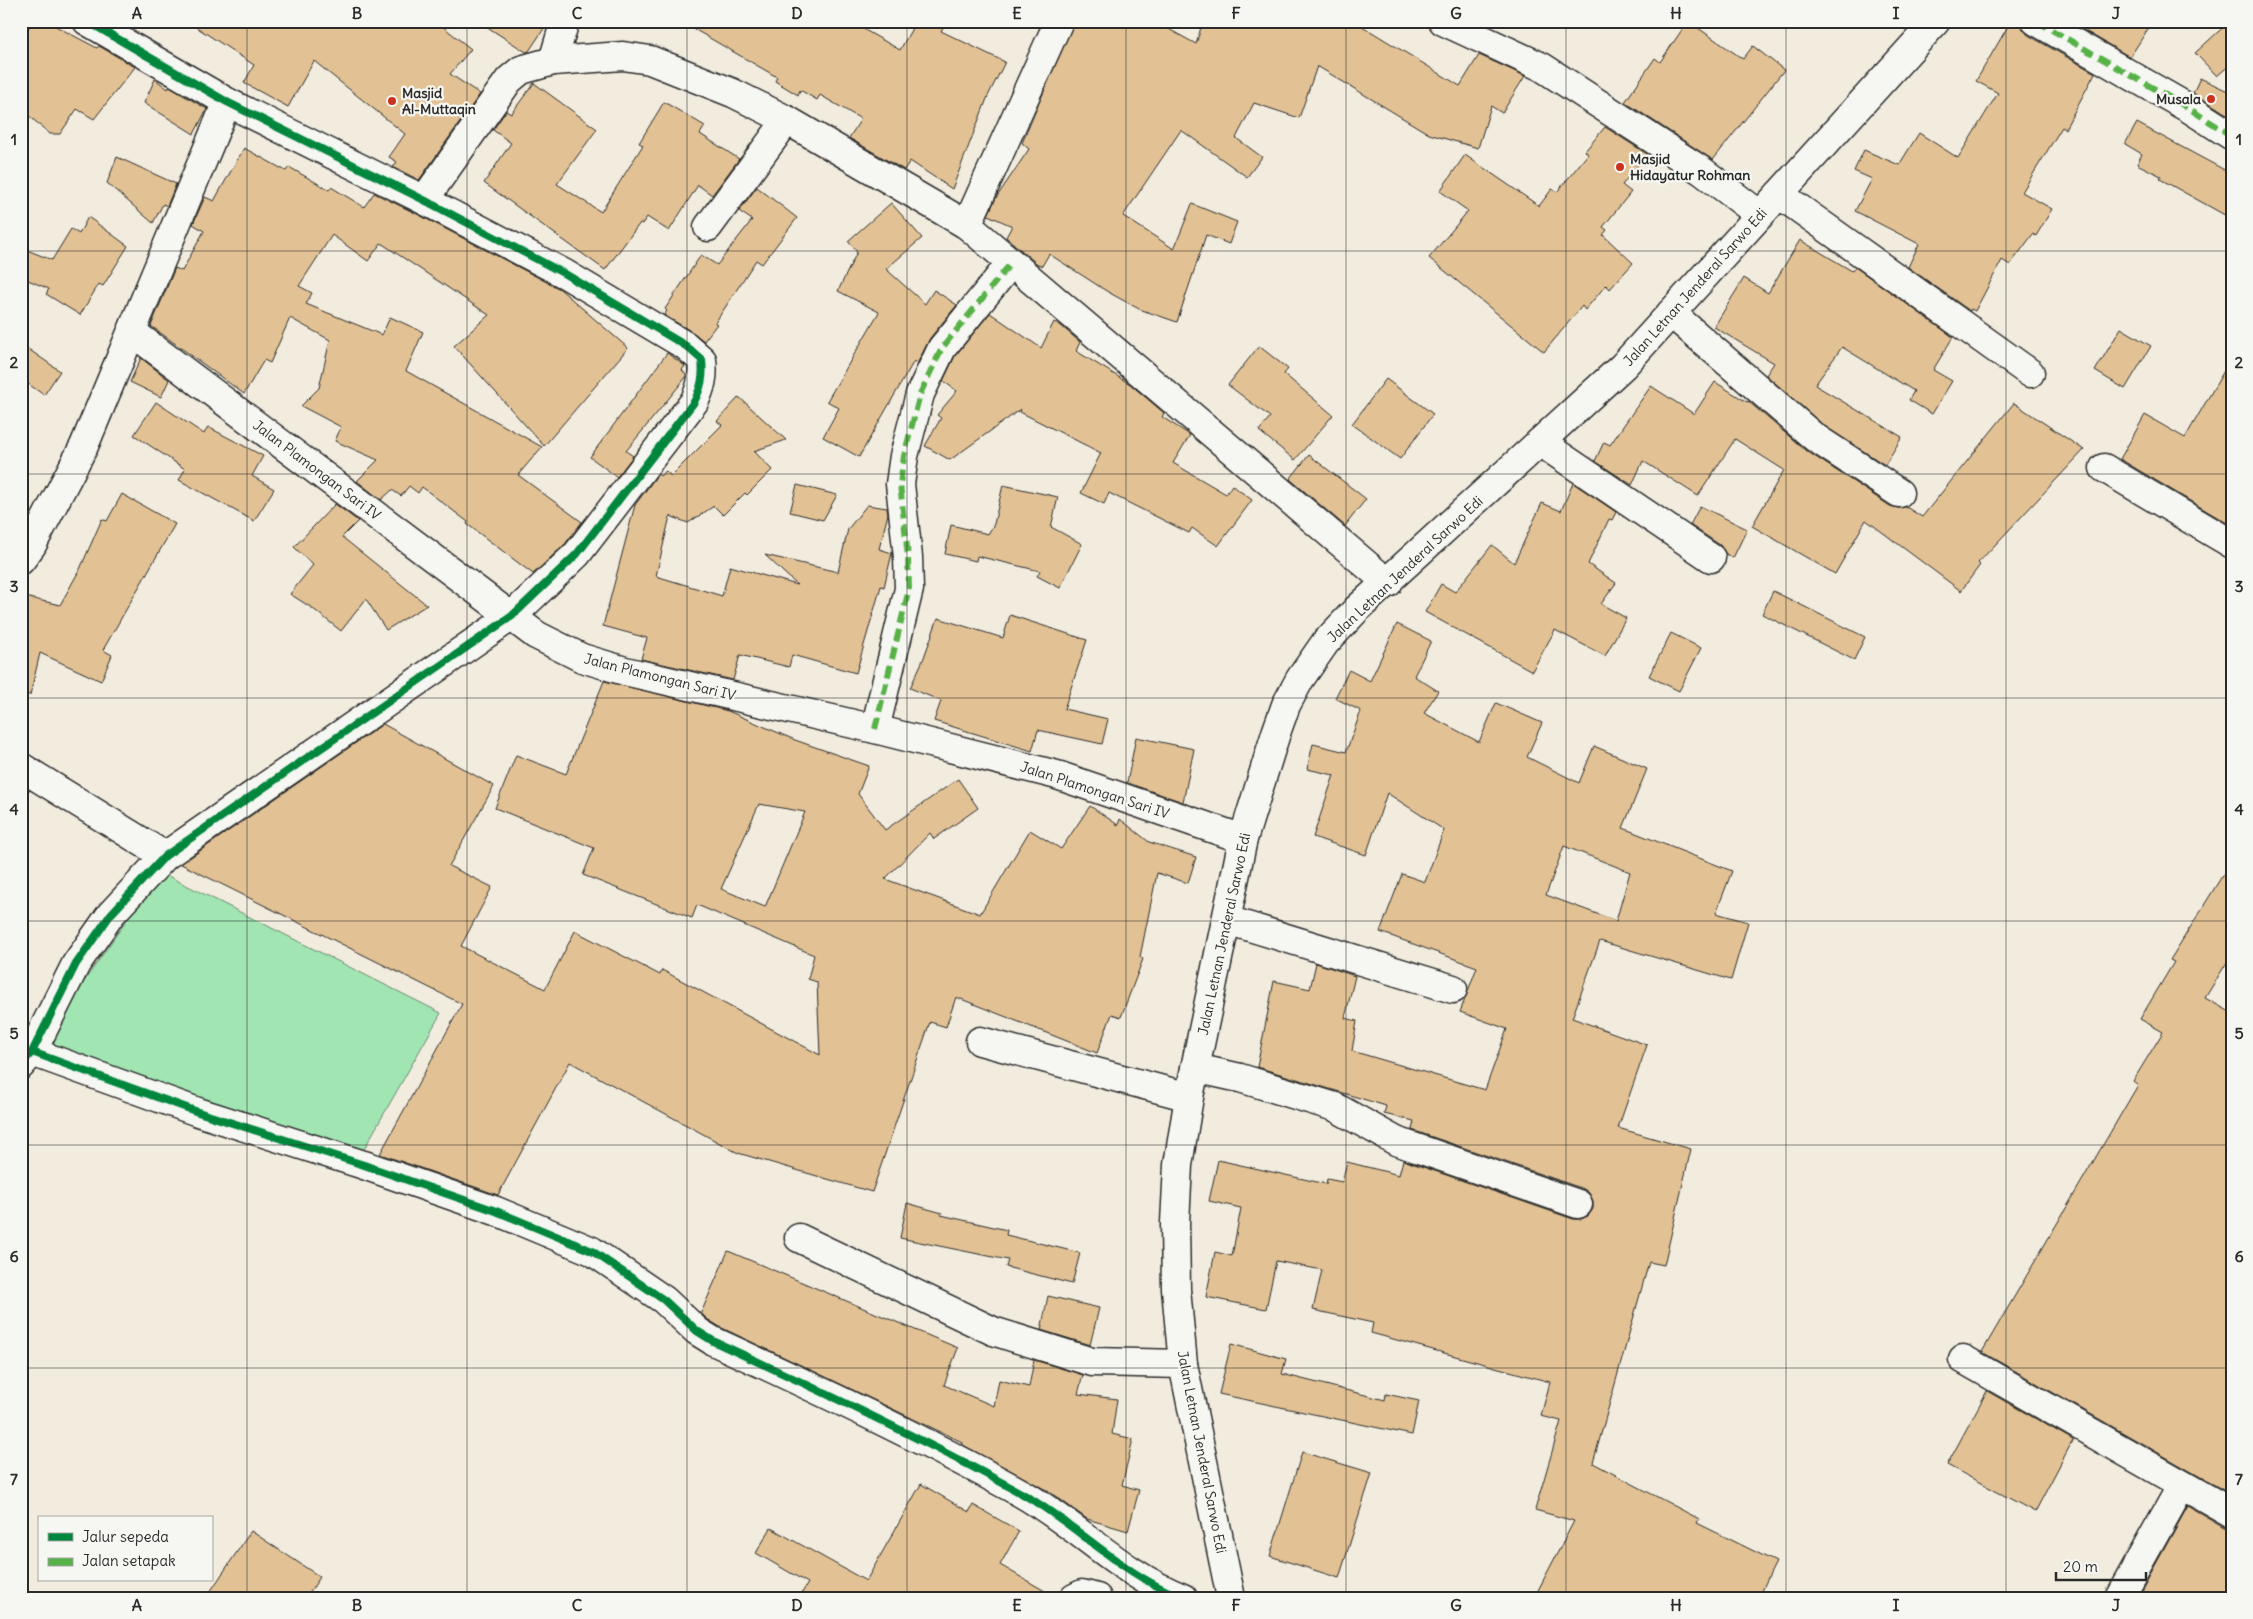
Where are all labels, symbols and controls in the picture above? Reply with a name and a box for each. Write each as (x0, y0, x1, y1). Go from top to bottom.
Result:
text: A (132, 3, 142, 23)
text: B (352, 3, 363, 23)
text: C (572, 3, 583, 23)
text: D (791, 3, 803, 23)
text: E (1012, 3, 1022, 23)
text: F (1231, 3, 1241, 23)
text: G (1450, 3, 1462, 23)
text: H (1670, 3, 1682, 23)
text: I (1893, 3, 1900, 23)
text: J (2112, 3, 2121, 23)
place label: Masjid Al-Muttaqin (402, 84, 476, 118)
place label: Musala (2156, 90, 2201, 108)
marker: Musala (2205, 93, 2217, 105)
marker: Masjid Al-Muttaqin (386, 95, 398, 107)
text: 1 (11, 129, 17, 149)
text: 1 (2236, 129, 2242, 149)
place label: Masjid Hidayatur Rohman (1630, 150, 1750, 184)
marker: Masjid Hidayatur Rohman (1614, 161, 1626, 173)
street label: Jalan Letnan Jenderal Sarwo Edi (1619, 204, 1771, 370)
text: 2 (10, 352, 19, 372)
text: 2 (2235, 352, 2244, 372)
street label: Jalan Plamongan Sari IV (249, 416, 385, 524)
street label: Jalan Letnan Jenderal Sarwo Edi (1323, 492, 1487, 646)
text: 3 (9, 576, 19, 596)
text: 3 (2234, 576, 2244, 596)
street label: Jalan Plamongan Sari IV (582, 649, 738, 705)
street label: Jalan Plamongan Sari IV (1018, 757, 1172, 823)
text: 4 (9, 799, 19, 819)
text: 4 (2234, 799, 2244, 819)
street label: Jalan Letnan Jenderal Sarwo Edi (1194, 831, 1254, 1037)
text: 5 (9, 1023, 19, 1043)
text: 5 (2234, 1023, 2244, 1043)
text: 6 (9, 1246, 19, 1266)
text: 6 (2234, 1246, 2244, 1266)
street label: Jalan Letnan Jenderal Sarwo Edi (1173, 1349, 1231, 1555)
text: 7 (10, 1469, 18, 1489)
text: 7 (2235, 1469, 2243, 1489)
legend (38, 1516, 212, 1582)
text: Jalur sepeda (82, 1527, 169, 1546)
scale bar (2056, 1549, 2146, 1581)
text: Jalan setapak (82, 1551, 176, 1570)
text: 20 m (2063, 1557, 2098, 1576)
text: A (132, 1595, 142, 1615)
text: B (352, 1595, 363, 1615)
text: C (572, 1595, 583, 1615)
text: D (791, 1595, 803, 1615)
text: E (1012, 1595, 1022, 1615)
text: F (1231, 1595, 1241, 1615)
text: G (1450, 1595, 1462, 1615)
text: H (1670, 1595, 1682, 1615)
text: I (1893, 1595, 1900, 1615)
text: J (2112, 1595, 2121, 1615)

